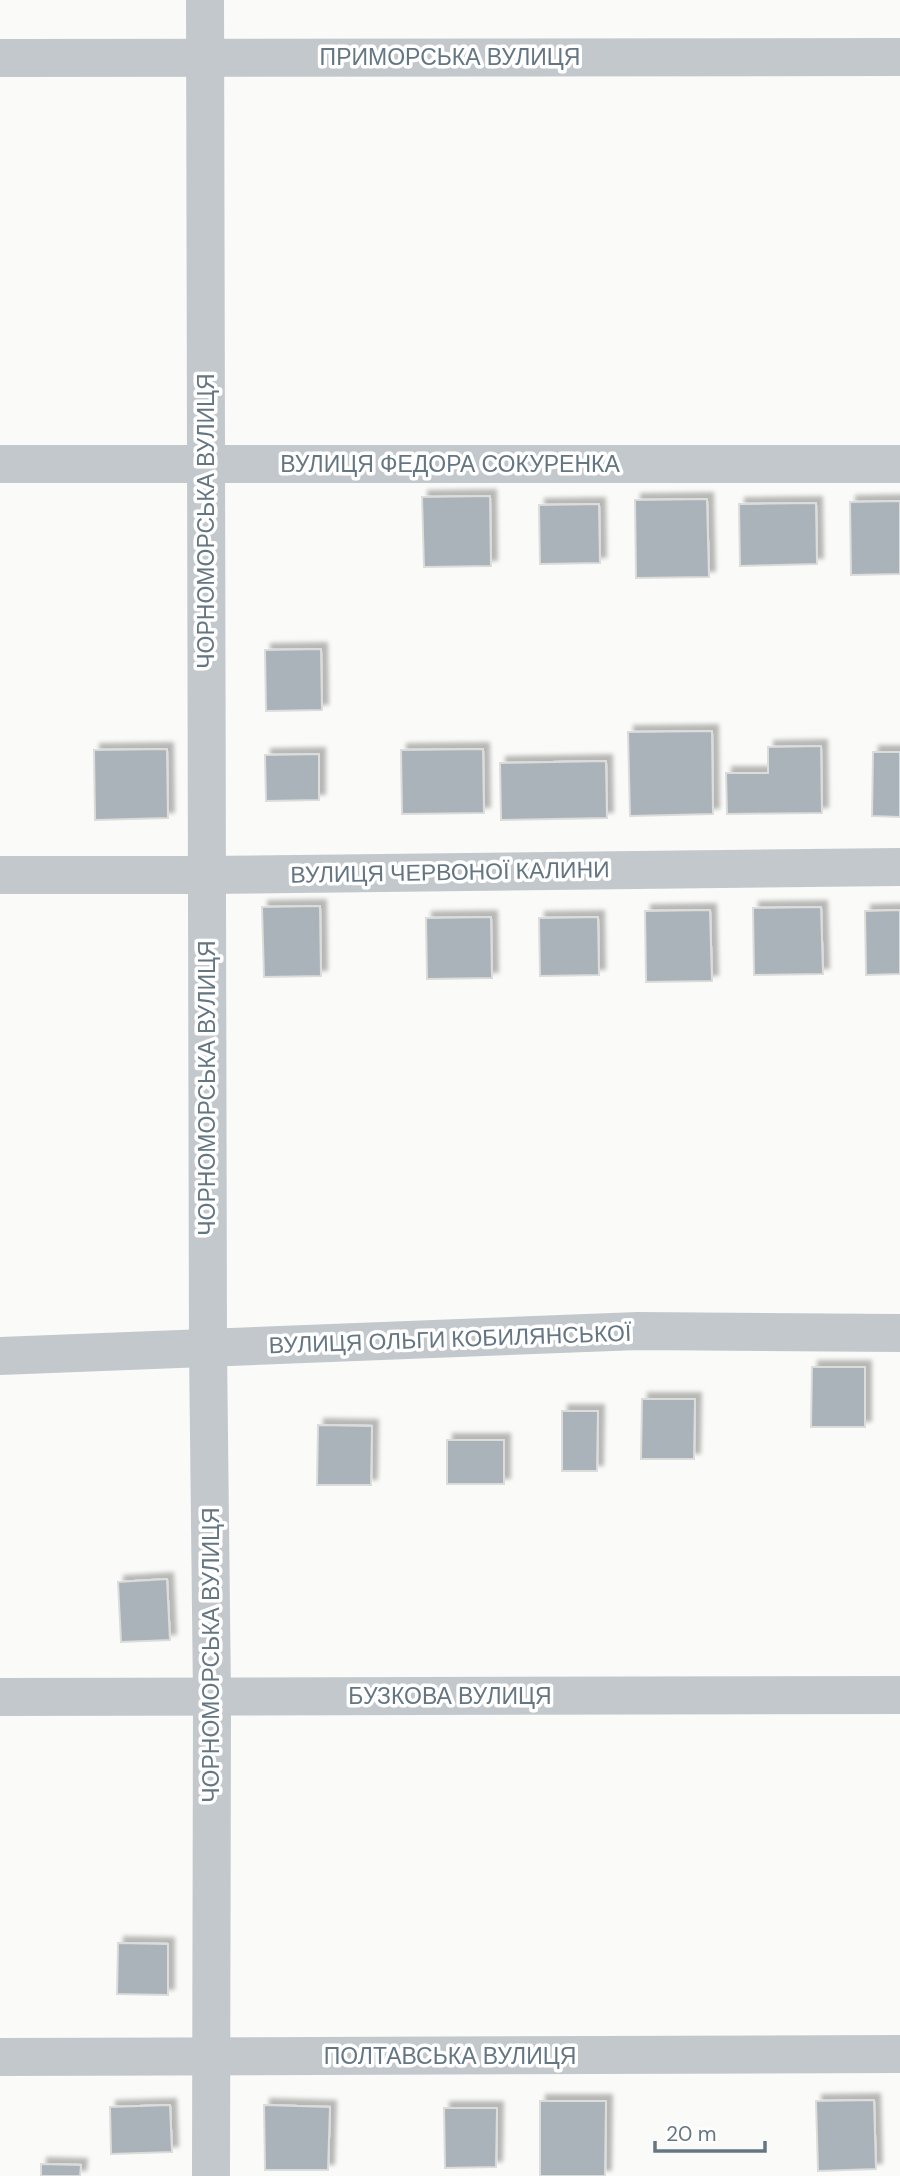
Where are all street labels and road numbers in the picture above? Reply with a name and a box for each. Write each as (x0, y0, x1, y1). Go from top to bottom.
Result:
street label: ПРИМОРСЬКА ВУЛИЦЯ (320, 42, 580, 72)
street label: ЧОРНОМОРСЬКА ВУЛИЦЯ (191, 373, 221, 669)
street label: ВУЛИЦЯ ФЕДОРА СОКУРЕНКА (280, 449, 620, 479)
street label: ВУЛИЦЯ ЧЕРВОНОЇ КАЛИНИ (290, 854, 610, 890)
street label: ЧОРНОМОРСЬКА ВУЛИЦЯ (192, 940, 222, 1236)
street label: ВУЛИЦЯ ОЛЬГИ КОБИЛЯНСЬКОЇ (268, 1318, 632, 1360)
street label: ЧОРНОМОРСЬКА ВУЛИЦЯ (196, 1507, 226, 1803)
street label: БУЗКОВА ВУЛИЦЯ (348, 1681, 552, 1711)
street label: ПОЛТАВСЬКА ВУЛИЦЯ (324, 2041, 576, 2071)

